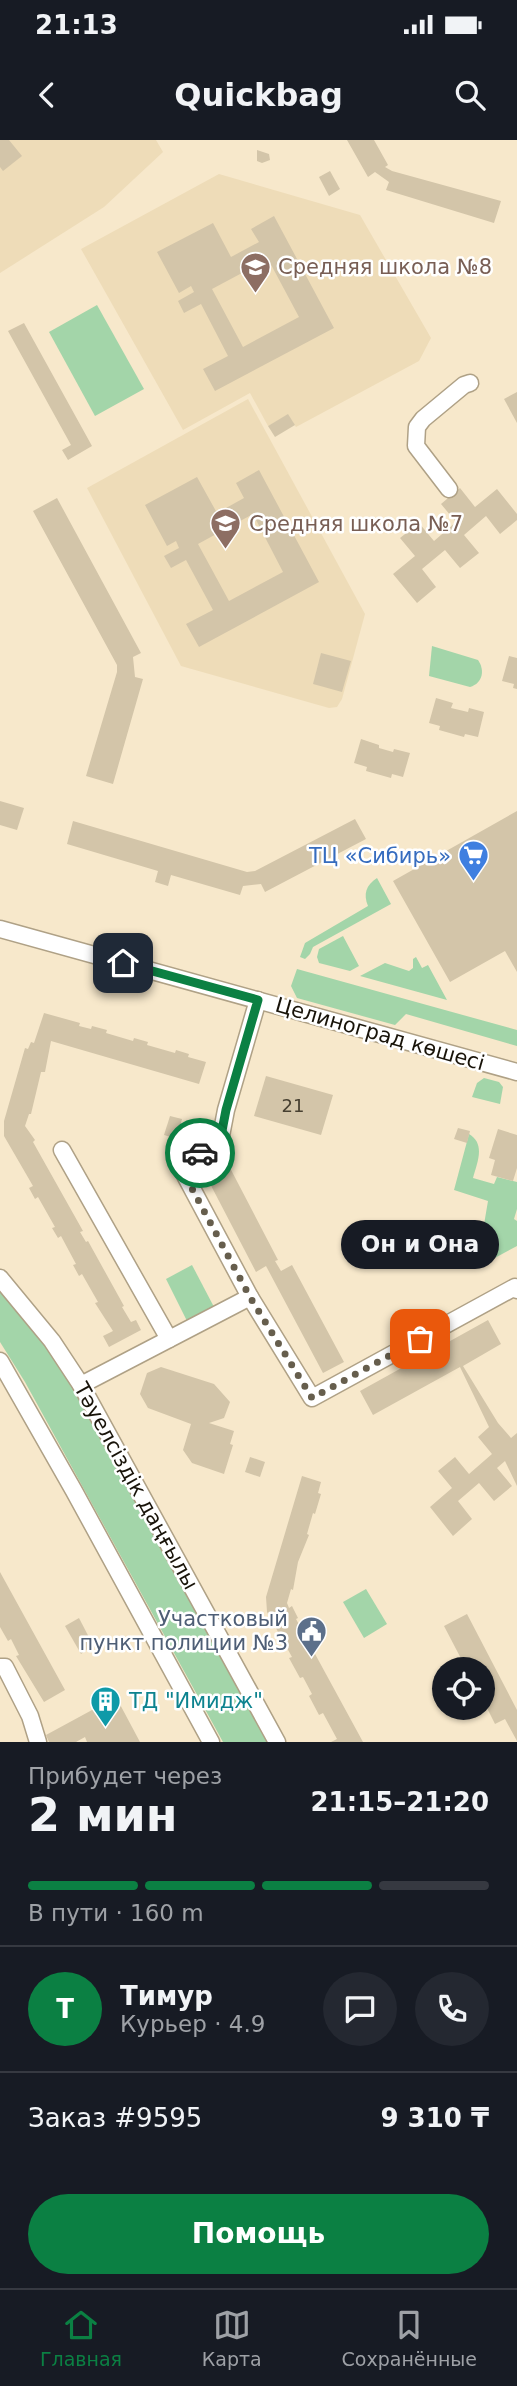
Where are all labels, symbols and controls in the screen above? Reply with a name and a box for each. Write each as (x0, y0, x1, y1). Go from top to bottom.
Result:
text: 21:13 (35, 10, 118, 40)
icon: back (28, 76, 66, 114)
text: Quickbag (174, 76, 343, 114)
icon: search (451, 76, 489, 114)
school or university icon: Средняя школа №8 (238, 250, 272, 294)
place label: Средняя школа №8 (278, 255, 492, 279)
school or university icon: Средняя школа №7 (209, 507, 243, 551)
place label: Средняя школа №7 (249, 512, 463, 536)
supermarket icon: ТЦ «Сибирь» (457, 839, 491, 883)
place label: ТЦ «Сибирь» (308, 844, 451, 868)
pin (93, 933, 153, 993)
icon: home (104, 944, 142, 982)
street label: Целиноград көшесі (273, 993, 487, 1075)
house number: 21 (282, 1095, 304, 1116)
courier (165, 1118, 235, 1188)
icon: car (181, 1134, 219, 1172)
callout: Он и Она (341, 1220, 499, 1269)
text: Он и Она (361, 1231, 479, 1257)
pin (390, 1309, 450, 1369)
icon: bag (401, 1320, 439, 1358)
street label: Тәуелсіздік даңғылы (69, 1377, 203, 1594)
place label: Участковый пункт полиции №3 (79, 1607, 288, 1655)
public building icon: Участковый пункт полиции №3 (294, 1614, 328, 1658)
map controls (432, 1657, 495, 1720)
button: locate (432, 1657, 495, 1720)
building icon: ТД "Имидж" (89, 1684, 123, 1728)
place label: ТД "Имидж" (128, 1689, 263, 1713)
text: Прибудет через (28, 1763, 222, 1789)
text: 21:15–21:20 (310, 1787, 489, 1817)
text: 2 мин (28, 1788, 178, 1842)
text: В пути · 160 m (28, 1900, 204, 1926)
button: chat (323, 1972, 397, 2046)
button: phone (415, 1972, 489, 2046)
text: Тимур (120, 1981, 213, 2011)
text: Т (56, 1994, 74, 2024)
text: Курьер · 4.9 (120, 2011, 265, 2037)
text: Заказ #9595 (28, 2103, 202, 2133)
text: 9 310 ₸ (380, 2103, 489, 2133)
button: Помощь (28, 2194, 489, 2274)
tab: Главная (40, 2306, 122, 2370)
tab: Карта (202, 2306, 262, 2370)
tab: Сохранённые (342, 2306, 477, 2370)

